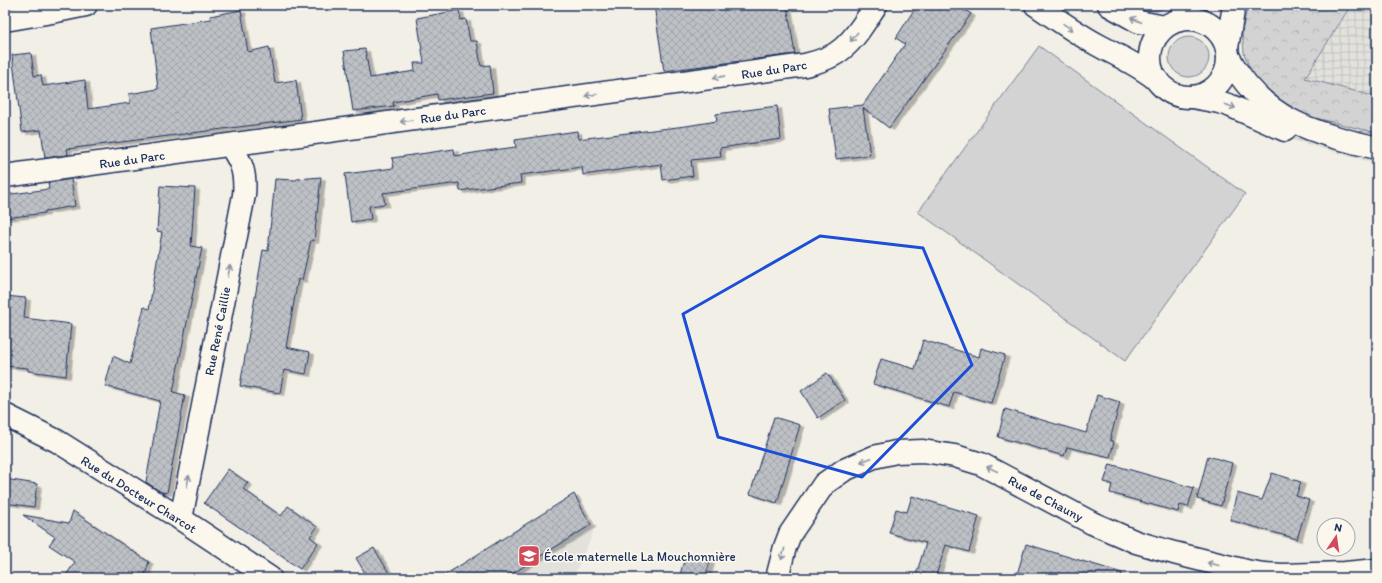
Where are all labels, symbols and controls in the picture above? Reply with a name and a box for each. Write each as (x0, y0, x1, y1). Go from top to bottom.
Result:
one-way arrow (1130, 16, 1142, 23)
one-way arrow (1062, 23, 1073, 31)
one-way arrow (849, 31, 858, 42)
street label: Rue du Parc (740, 57, 808, 82)
one-way arrow (713, 73, 726, 81)
one-way arrow (585, 91, 598, 99)
street label: Rue du Parc (419, 102, 487, 127)
one-way arrow (1224, 102, 1236, 110)
one-way arrow (400, 117, 413, 125)
street label: Rue du Parc (98, 147, 166, 172)
one-way arrow (225, 265, 233, 278)
street label: Rue René Caillie (202, 285, 233, 377)
street label: Rue du Docteur Charcot (78, 453, 199, 536)
one-way arrow (860, 457, 872, 465)
one-way arrow (986, 465, 998, 472)
street label: Rue de Chauny (1006, 472, 1086, 525)
one-way arrow (184, 475, 192, 488)
north arrow (1316, 517, 1356, 557)
text: N (1333, 521, 1343, 535)
school or university icon: École maternelle La Mouchonnière (516, 543, 542, 569)
one-way arrow (779, 547, 786, 560)
place label: École maternelle La Mouchonnière (544, 549, 736, 564)
one-way arrow (1207, 559, 1220, 567)

